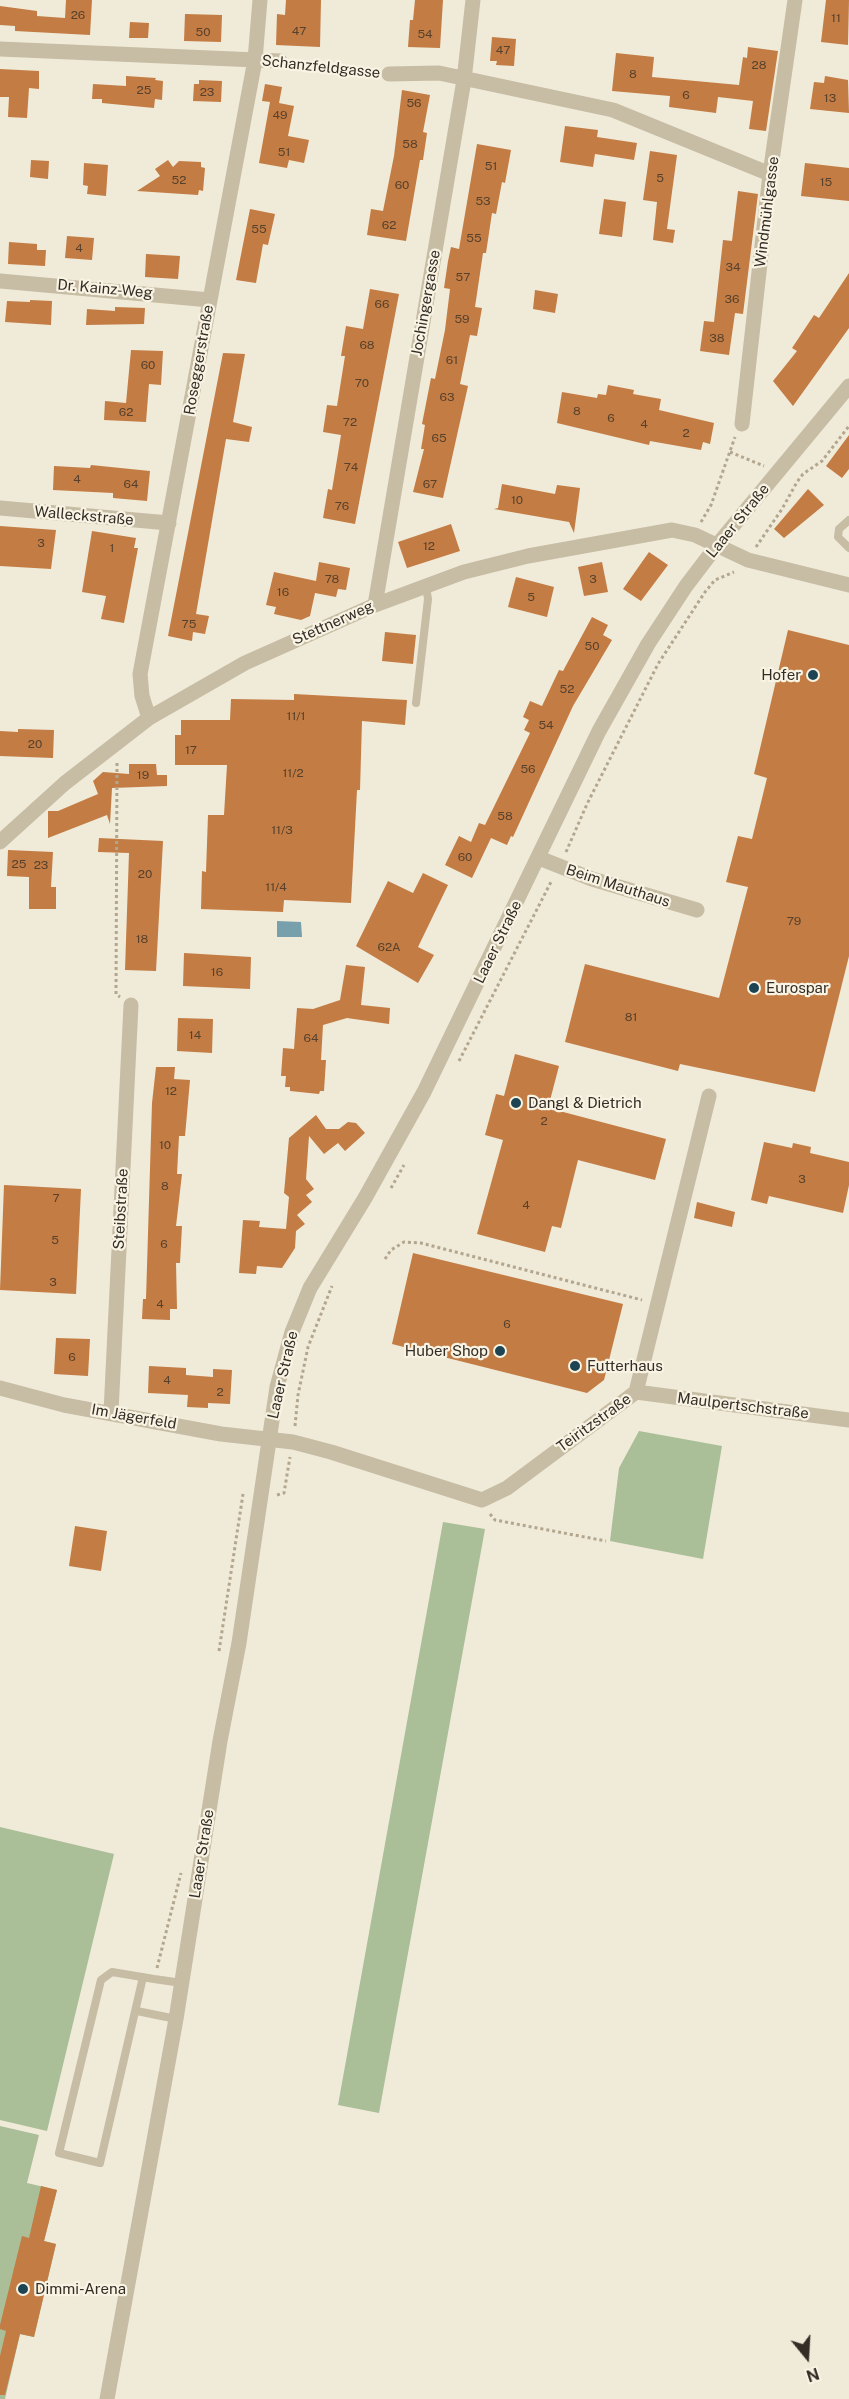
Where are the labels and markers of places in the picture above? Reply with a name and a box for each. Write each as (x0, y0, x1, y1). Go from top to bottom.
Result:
place label: Hofer (761, 666, 801, 684)
marker: Hofer (806, 668, 820, 682)
place label: Eurospar (766, 979, 829, 997)
marker: Eurospar (747, 981, 761, 995)
place label: Dangl & Dietrich (528, 1094, 642, 1112)
marker: Dangl & Dietrich (509, 1096, 523, 1110)
place label: Huber Shop (405, 1342, 488, 1360)
marker: Huber Shop (493, 1344, 507, 1358)
place label: Futterhaus (587, 1357, 663, 1375)
marker: Futterhaus (568, 1359, 582, 1373)
place label: Dimmi-Arena (35, 2280, 126, 2298)
marker: Dimmi-Arena (16, 2282, 30, 2296)

